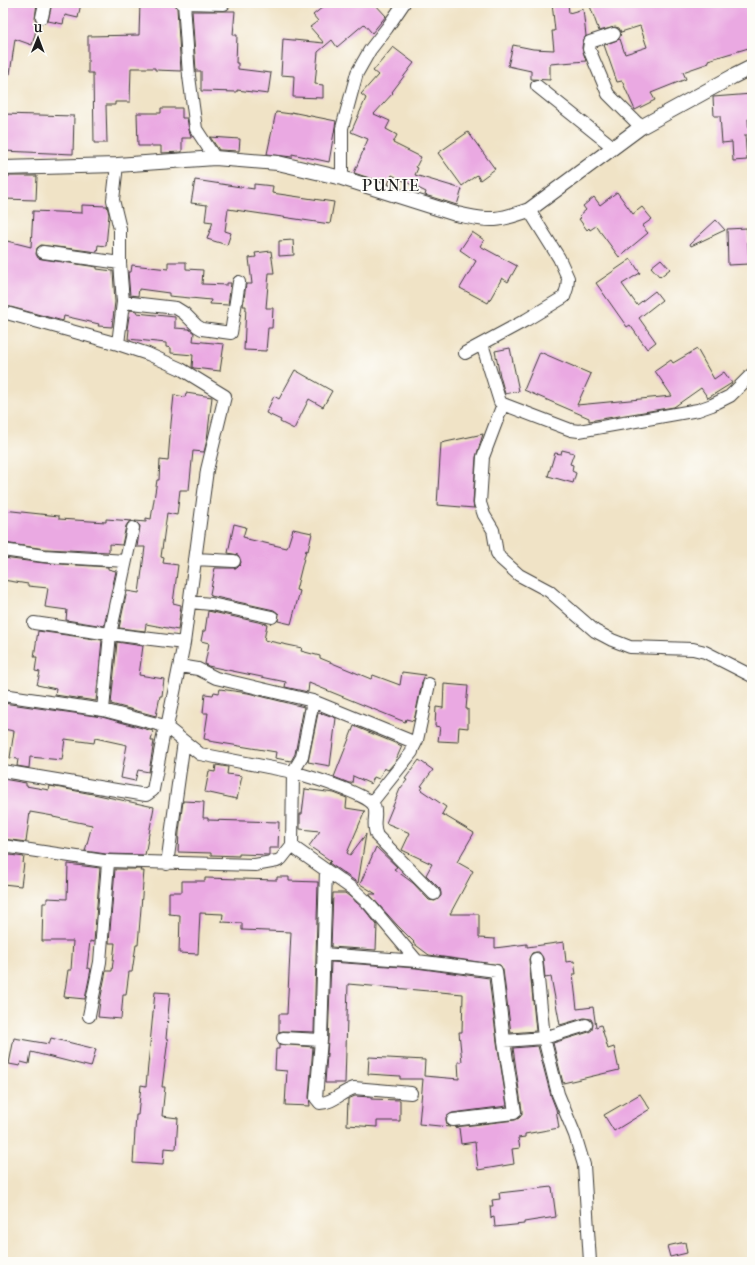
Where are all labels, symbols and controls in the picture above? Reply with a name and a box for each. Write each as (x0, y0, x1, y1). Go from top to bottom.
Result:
north arrow (18, 18, 58, 58)
text: U (33, 22, 43, 35)
district label: PUNIE (362, 175, 420, 195)

